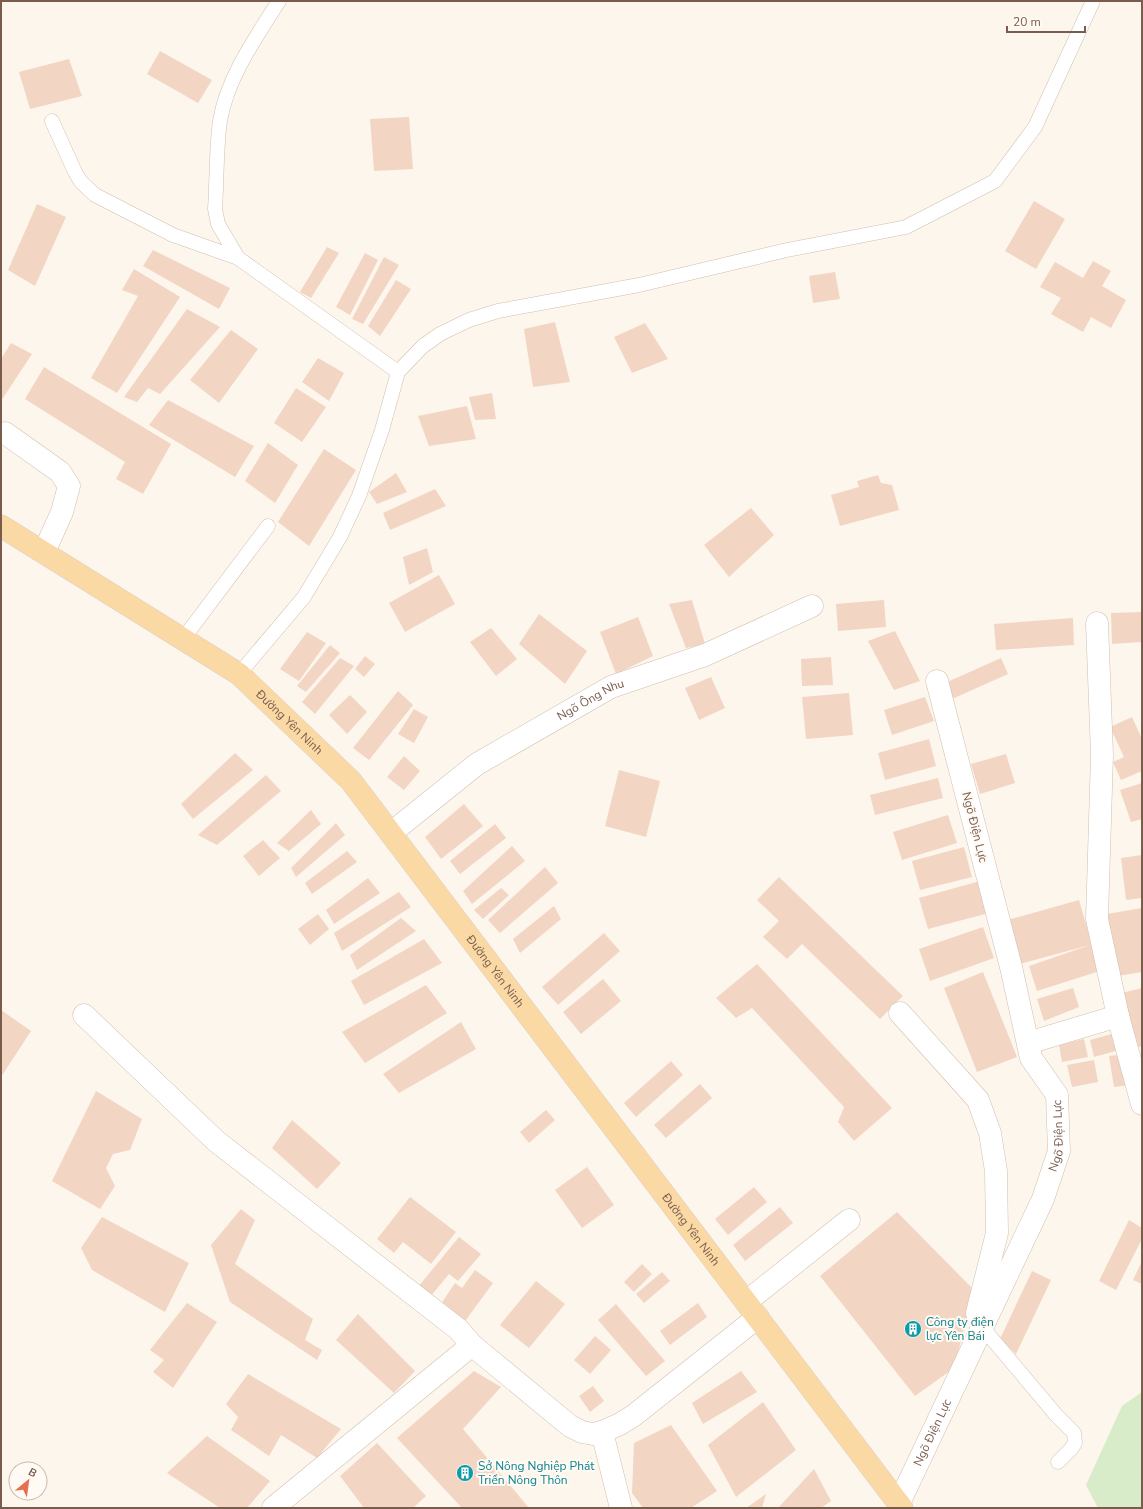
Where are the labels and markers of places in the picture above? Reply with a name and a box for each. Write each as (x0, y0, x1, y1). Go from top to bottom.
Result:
place label: Công ty điện lực Yên Bái (926, 1314, 994, 1344)
building icon: Công ty điện lực Yên Bái (903, 1319, 923, 1339)
place label: Sở Nông Nghiệp Phát Triển Nông Thôn (478, 1458, 595, 1488)
building icon: Sở Nông Nghiệp Phát Triển Nông Thôn (455, 1463, 475, 1483)

